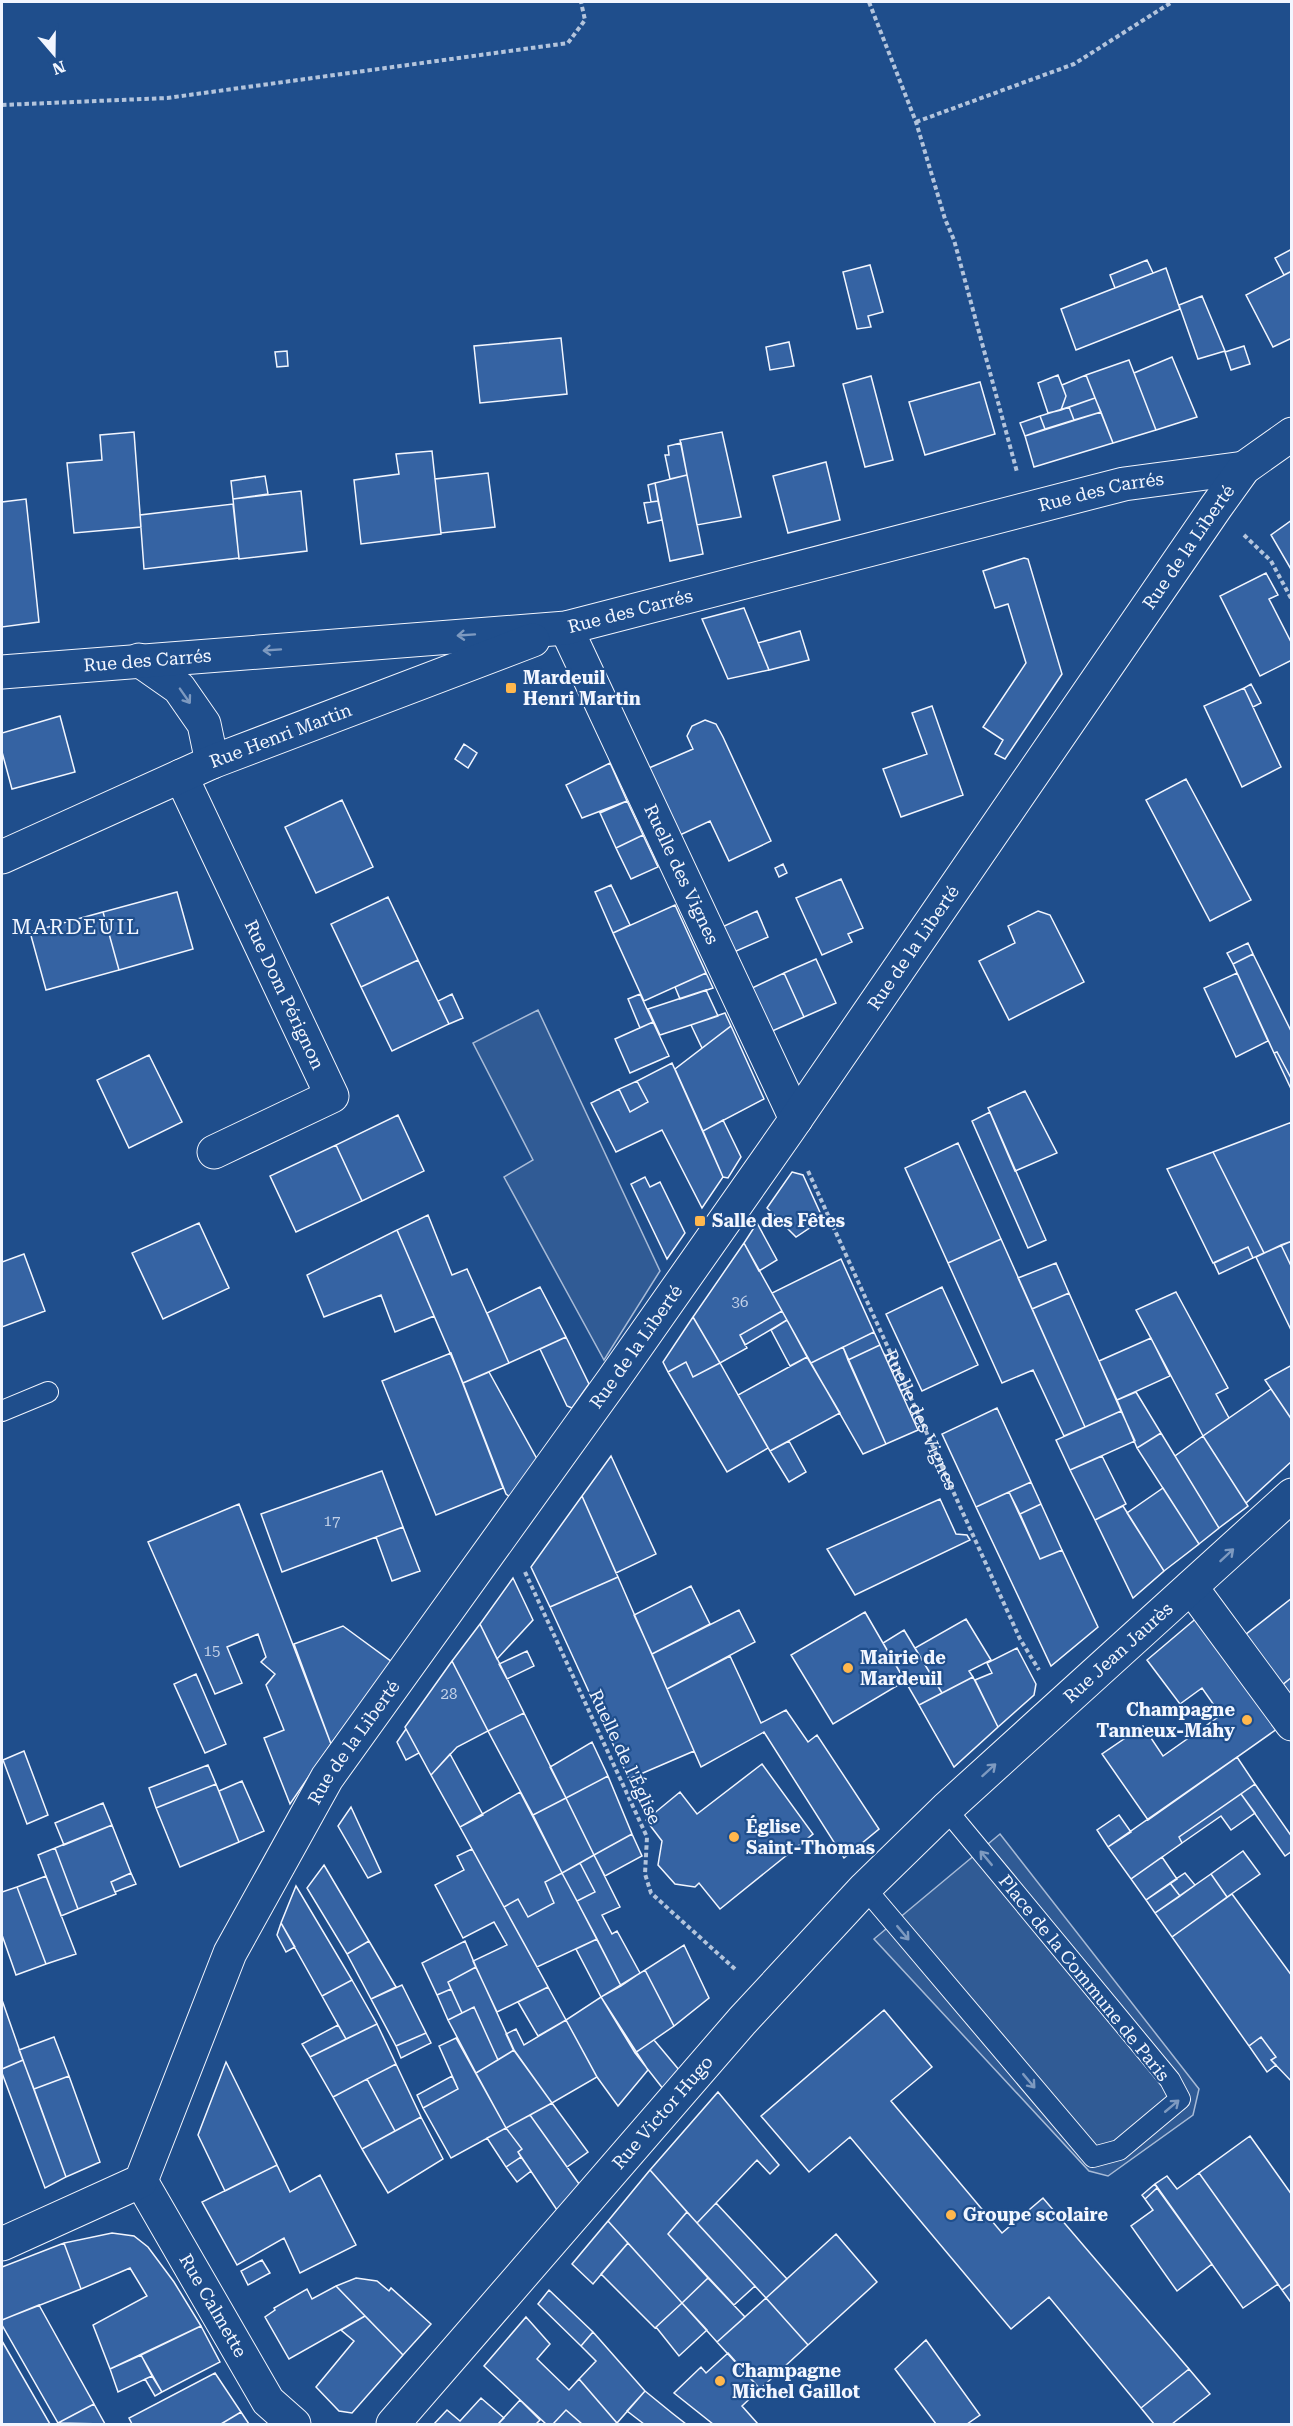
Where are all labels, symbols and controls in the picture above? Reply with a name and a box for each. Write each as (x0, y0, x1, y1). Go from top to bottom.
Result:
north arrow (24, 24, 84, 84)
text: N (50, 57, 68, 79)
street label: Rue des Carrés (1036, 468, 1165, 516)
street label: Rue de la Liberté (1138, 481, 1239, 613)
street label: Rue des Carrés (565, 585, 695, 637)
one-way arrow (456, 630, 476, 641)
street label: Rue des Carrés (83, 645, 212, 676)
one-way arrow (262, 645, 282, 656)
place label: Mardeuil Henri Martin (523, 667, 641, 709)
marker: Mardeuil Henri Martin (504, 681, 518, 695)
one-way arrow (179, 688, 191, 704)
street label: Rue Henri Martin (207, 699, 355, 772)
street label: Ruelle des Vignes (640, 801, 724, 947)
street label: Rue de la Liberté (863, 881, 963, 1014)
district label: MARDEUIL (12, 915, 140, 939)
street label: Rue Dom Pérignon (241, 917, 329, 1073)
place label: Salle des Fêtes (712, 1210, 845, 1231)
marker: Salle des Fêtes (693, 1214, 707, 1228)
street label: Rue de la Liberté (585, 1281, 686, 1412)
house number: 36 (732, 1293, 748, 1311)
street label: Ruelle des Vignes (880, 1346, 962, 1493)
house number: 17 (324, 1512, 340, 1530)
one-way arrow (1219, 1548, 1234, 1562)
street label: Rue Jean Jaurès (1059, 1598, 1177, 1707)
house number: 15 (204, 1642, 220, 1660)
place label: Mairie de Mardeuil (860, 1647, 946, 1689)
marker: Mairie de Mardeuil (841, 1661, 855, 1675)
street label: Rue de la Liberté (304, 1676, 404, 1808)
house number: 28 (441, 1685, 457, 1703)
street label: Ruelle de l'Église (585, 1686, 666, 1828)
place label: Champagne Tanneux-Mahy (1096, 1699, 1235, 1741)
marker: Champagne Tanneux-Mahy (1240, 1713, 1254, 1727)
one-way arrow (981, 1763, 996, 1777)
place label: Église Saint-Thomas (746, 1815, 875, 1858)
marker: Église Saint-Thomas (727, 1830, 741, 1844)
one-way arrow (979, 1851, 993, 1866)
street label: Place de la Commune de Paris (995, 1870, 1174, 2085)
one-way arrow (896, 1925, 909, 1941)
street label: Rue Victor Hugo (608, 2051, 717, 2173)
one-way arrow (1022, 2073, 1036, 2088)
one-way arrow (1164, 2100, 1180, 2113)
place label: Groupe scolaire (963, 2204, 1109, 2225)
marker: Groupe scolaire (944, 2208, 958, 2222)
street label: Rue Calmette (175, 2250, 252, 2361)
place label: Champagne Michel Gaillot (732, 2360, 860, 2402)
marker: Champagne Michel Gaillot (713, 2374, 727, 2388)

